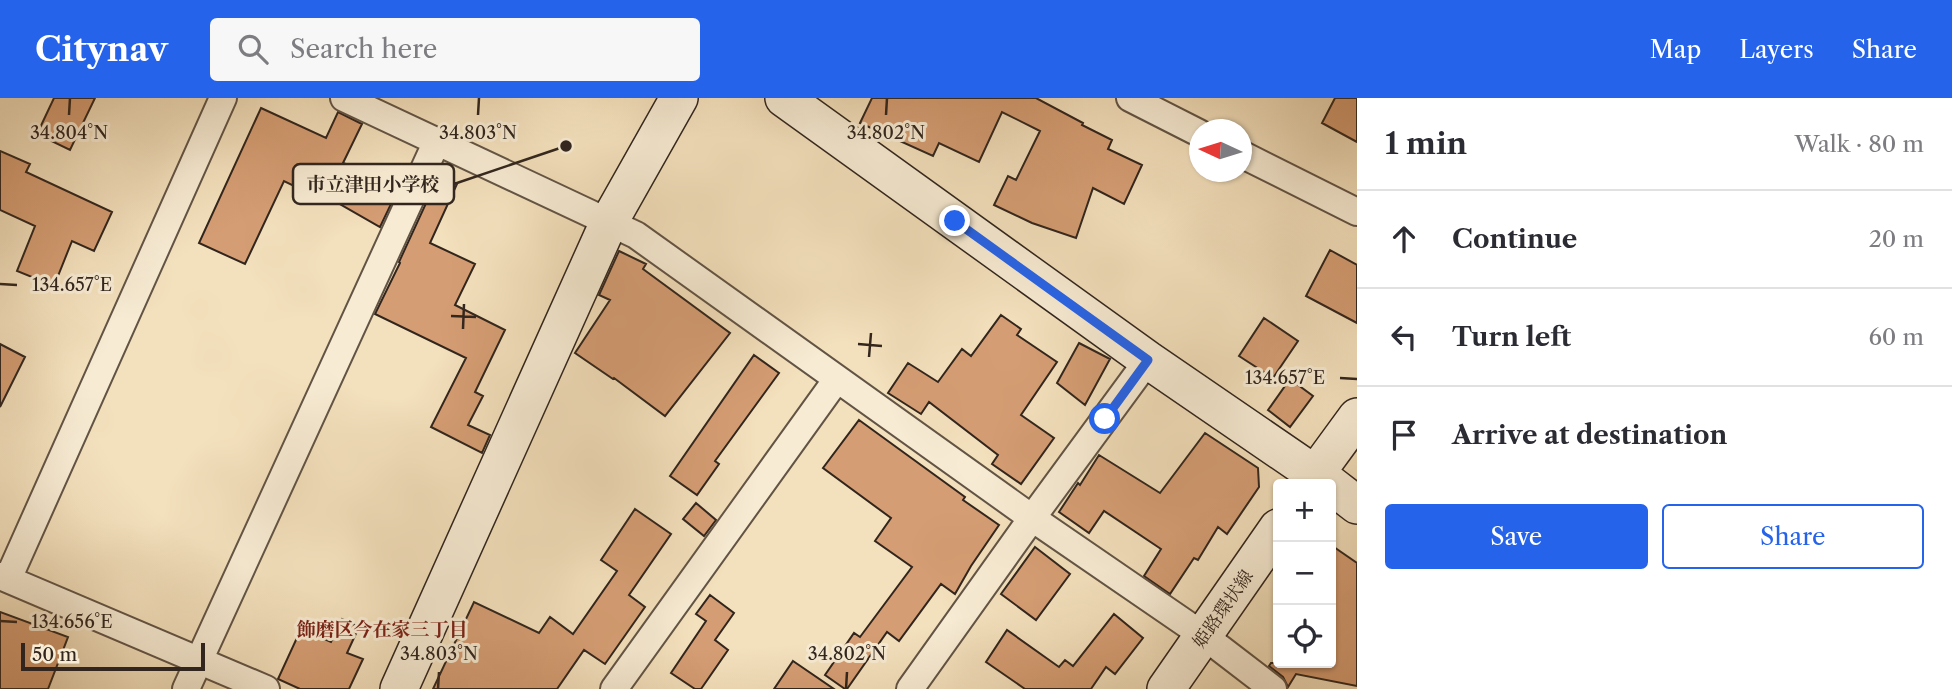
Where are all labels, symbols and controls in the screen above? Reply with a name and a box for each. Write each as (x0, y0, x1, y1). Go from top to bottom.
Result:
search box (210, 18, 700, 81)
text: Citynav (35, 29, 168, 70)
icon: search (234, 30, 272, 68)
text: Search here (290, 33, 437, 65)
text: Map (1650, 35, 1701, 64)
text: Layers (1739, 35, 1814, 64)
text: Share (1852, 35, 1917, 64)
north arrow (1189, 119, 1252, 182)
text: 34.804°N (30, 122, 108, 144)
text: 34.803°N (439, 122, 517, 144)
text: 34.802°N (847, 122, 925, 144)
text: 1 min (1385, 125, 1467, 162)
text: Walk · 80 m (1795, 130, 1924, 158)
callout: 市立津田小学校 (293, 164, 454, 204)
text: 市立津田小学校 (306, 173, 440, 196)
route end (939, 205, 970, 236)
icon: ahead (1385, 220, 1423, 258)
text: Continue (1452, 223, 1577, 255)
text: 20 m (1869, 225, 1924, 253)
text: 134.657°E (32, 274, 112, 296)
icon: left (1385, 318, 1423, 356)
text: Turn left (1452, 321, 1571, 353)
text: 60 m (1868, 323, 1924, 351)
text: 134.657°E (1245, 367, 1325, 389)
route start (1089, 403, 1120, 434)
icon: arrive (1385, 416, 1423, 454)
text: Arrive at destination (1452, 419, 1727, 451)
map controls (1273, 479, 1336, 668)
button: + (1273, 479, 1336, 542)
button: Save (1385, 504, 1648, 569)
button: Share (1662, 504, 1924, 569)
button: − (1273, 542, 1336, 605)
street label: 姫路環状線 (1188, 566, 1258, 652)
button: locate (1273, 605, 1336, 668)
text: 134.656°E (31, 611, 113, 633)
district label: 飾磨区今在家三丁目 (296, 618, 468, 641)
scale bar (21, 640, 205, 672)
text: 50 m (32, 643, 77, 666)
text: 34.803°N (400, 643, 478, 665)
text: 34.802°N (808, 643, 886, 665)

